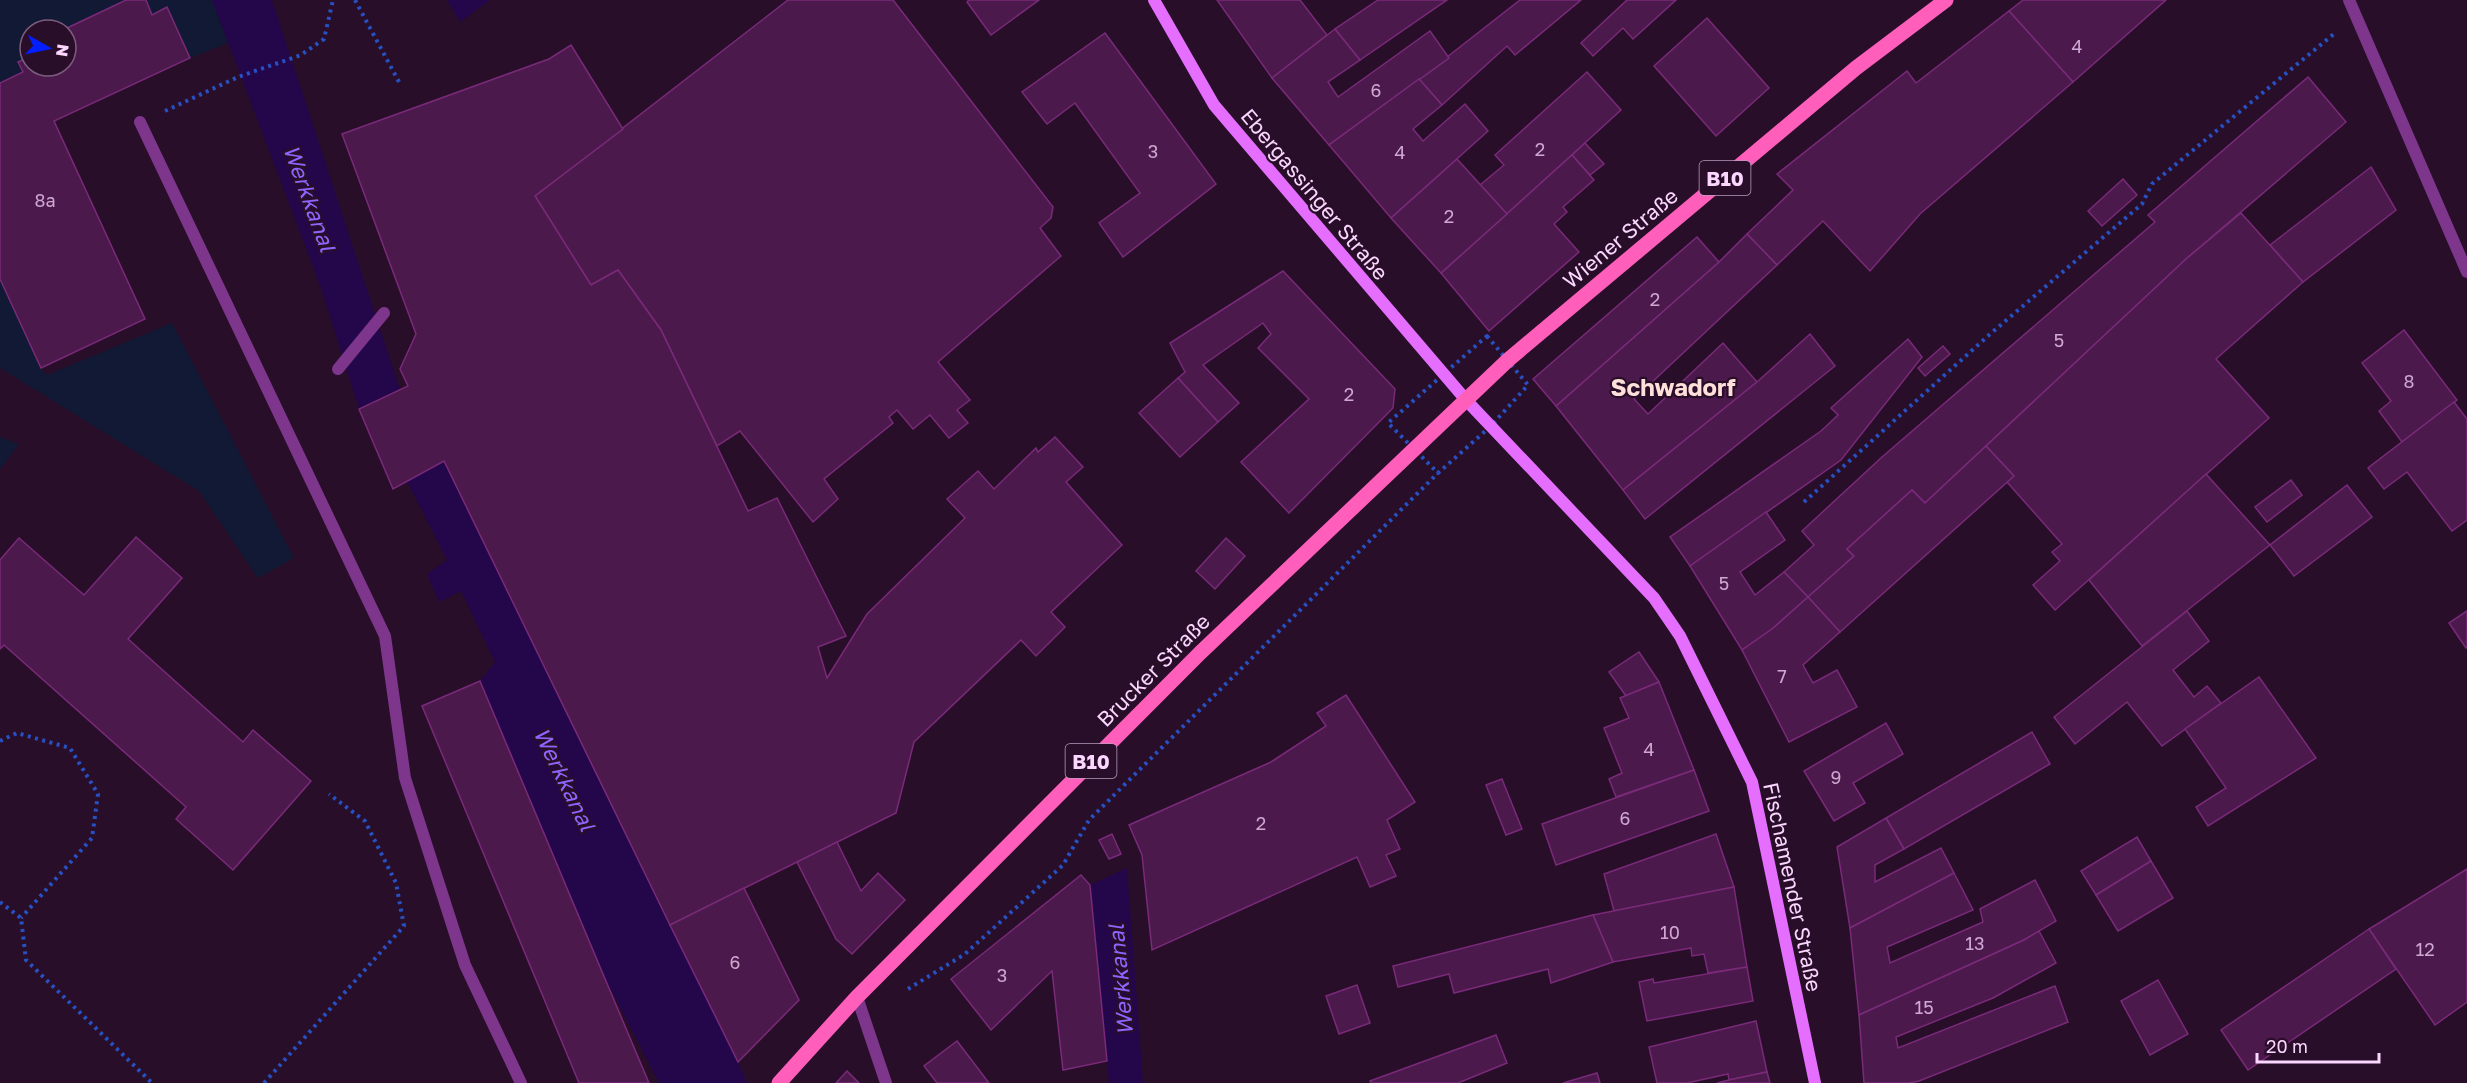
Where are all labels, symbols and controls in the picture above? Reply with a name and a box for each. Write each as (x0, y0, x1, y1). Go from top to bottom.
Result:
north arrow (18, 18, 78, 78)
house number: 4 (2072, 35, 2083, 57)
text: N (52, 43, 74, 58)
house number: 6 (1371, 79, 1381, 101)
street label: Ebergassinger Straße (1236, 103, 1394, 285)
house number: 2 (1535, 138, 1545, 160)
house number: 3 (1148, 140, 1158, 162)
water label: Werkkanal (278, 141, 342, 256)
house number: 4 (1395, 141, 1406, 163)
road number: B10 (1700, 161, 1750, 195)
street label: Wiener Straße (1557, 182, 1683, 294)
house number: 8a (34, 189, 56, 211)
house number: 2 (1444, 205, 1454, 227)
house number: 2 (1650, 288, 1660, 310)
house number: 5 (2054, 329, 2064, 351)
house number: 8 (2404, 370, 2414, 392)
district label: Schwadorf (1610, 372, 1736, 401)
house number: 2 (1344, 383, 1354, 405)
house number: 5 (1719, 572, 1729, 594)
street label: Brucker Straße (1091, 608, 1215, 732)
house number: 7 (1777, 665, 1787, 687)
water label: Werkkanal (528, 723, 602, 836)
house number: 4 (1644, 738, 1655, 760)
road number: B10 (1066, 744, 1116, 778)
house number: 9 (1831, 766, 1841, 788)
street label: Fischamender Straße (1758, 780, 1828, 994)
house number: 6 (1620, 807, 1630, 829)
house number: 2 (1256, 812, 1266, 834)
house number: 10 (1660, 921, 1680, 943)
water label: Werkkanal (1102, 922, 1138, 1037)
house number: 13 (1965, 932, 1985, 954)
house number: 12 (2415, 938, 2435, 960)
house number: 6 (730, 951, 740, 973)
house number: 3 (997, 964, 1007, 986)
house number: 15 (1914, 996, 1934, 1018)
scale bar (2257, 1026, 2378, 1064)
text: 20 m (2266, 1035, 2308, 1057)

